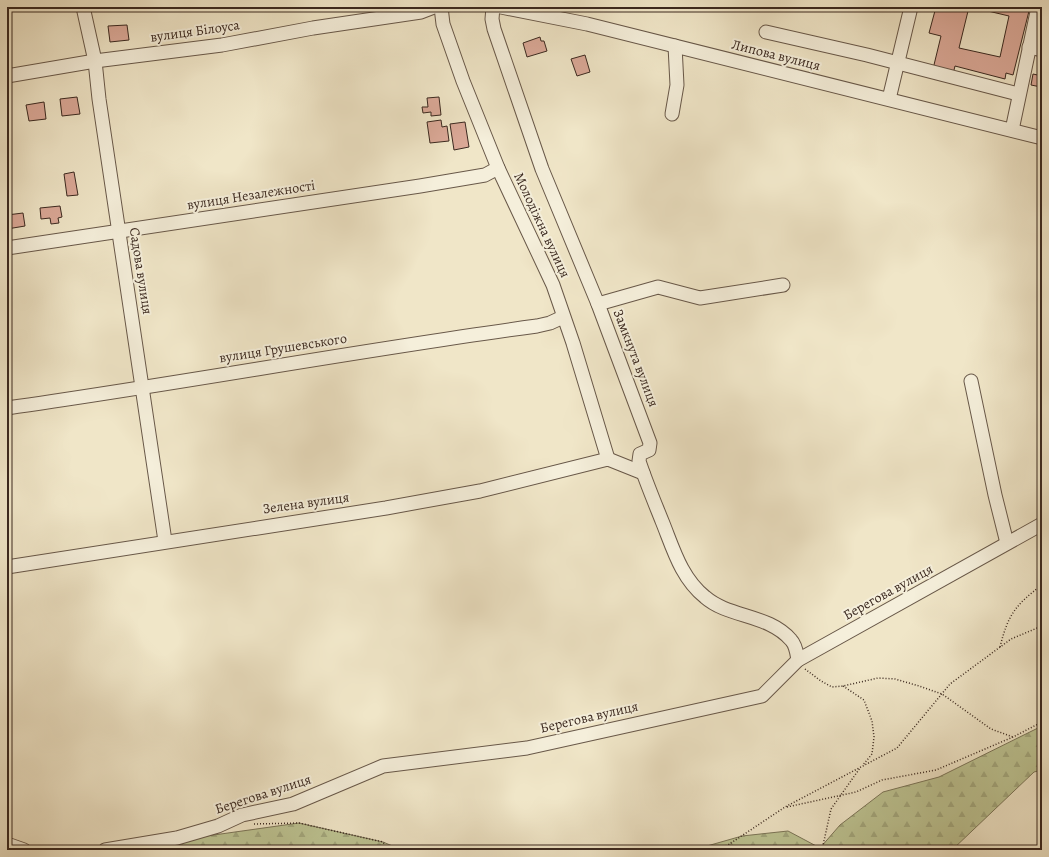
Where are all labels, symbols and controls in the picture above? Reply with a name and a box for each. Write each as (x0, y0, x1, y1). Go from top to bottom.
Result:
street label: вулиця Білоуса (149, 15, 241, 47)
street label: Липова вулиця (730, 35, 823, 75)
street label: Молодіжна вулиця (509, 169, 575, 281)
street label: вулиця Незалежності (185, 175, 317, 215)
street label: Садова вулиця (125, 226, 157, 316)
street label: Замкнута вулиця (609, 306, 663, 410)
street label: вулиця Грушевського (218, 329, 348, 367)
street label: Зелена вулиця (262, 488, 351, 518)
street label: Берегова вулиця (840, 559, 937, 625)
street label: Берегова вулиця (538, 696, 640, 738)
street label: Берегова вулиця (213, 769, 314, 818)

